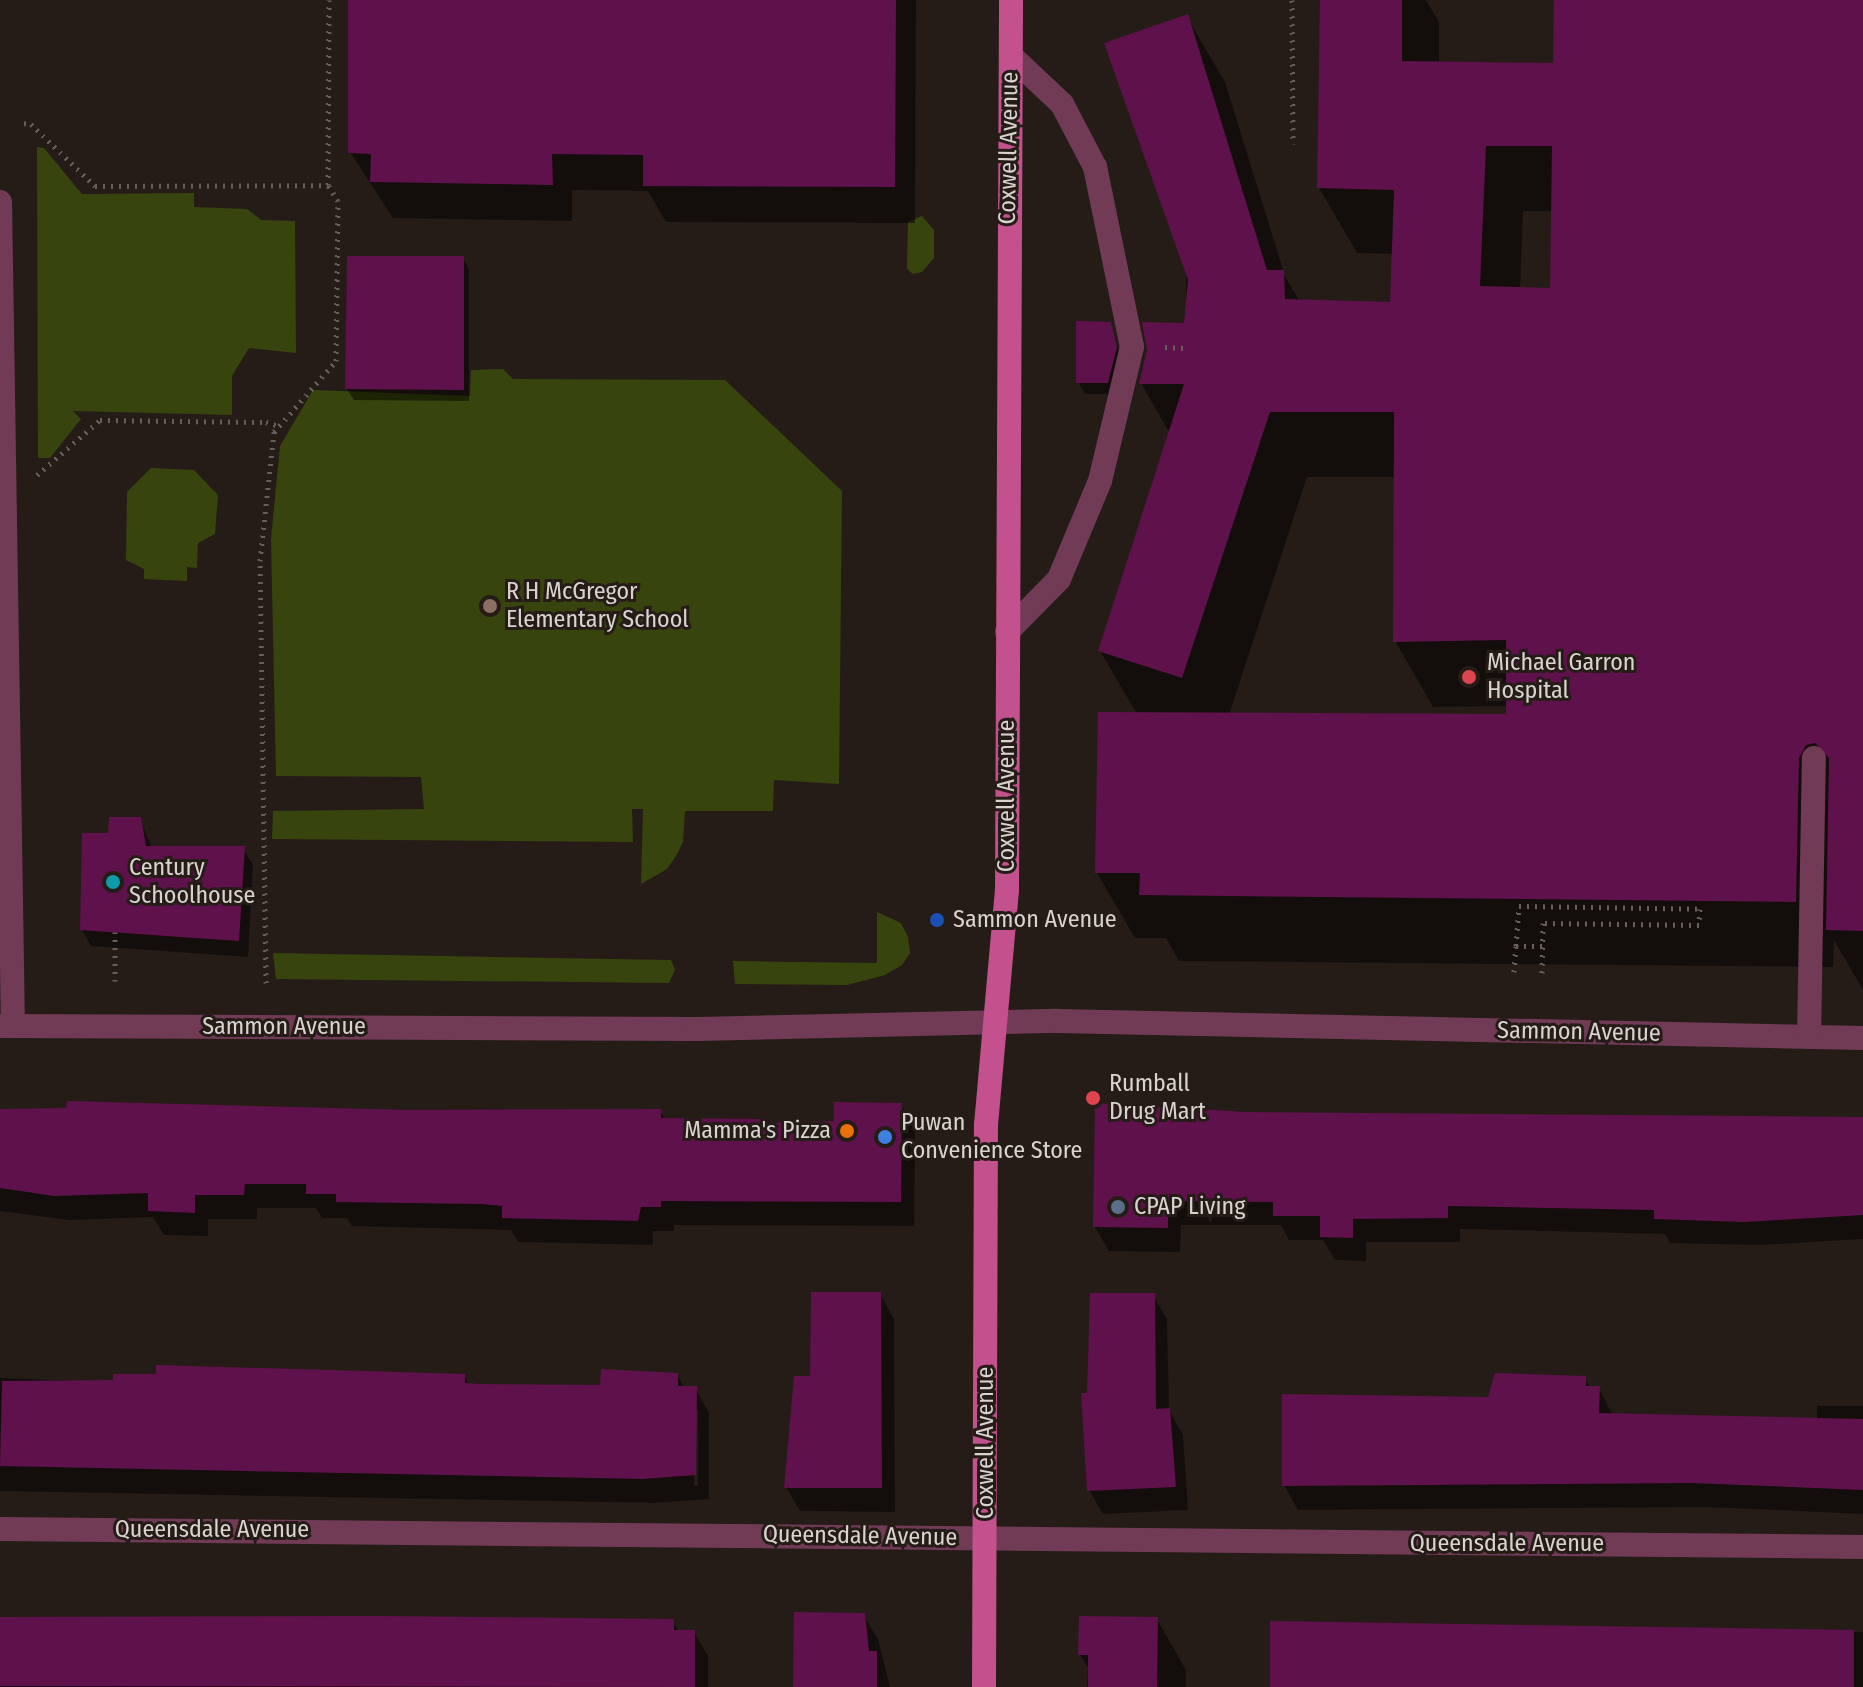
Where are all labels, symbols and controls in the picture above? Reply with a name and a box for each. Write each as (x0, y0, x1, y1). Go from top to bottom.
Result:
street label: Coxwell Avenue (993, 71, 1025, 225)
place label: R H McGregor Elementary School (506, 578, 689, 634)
marker: R H McGregor Elementary School (481, 597, 499, 615)
place label: Michael Garron Hospital (1487, 649, 1635, 705)
marker: Michael Garron Hospital (1458, 666, 1480, 688)
street label: Coxwell Avenue (993, 720, 1021, 872)
place label: Century Schoolhouse (129, 854, 255, 910)
marker: Century Schoolhouse (104, 873, 122, 891)
place label: Sammon Avenue (953, 906, 1117, 934)
marker: Sammon Avenue (928, 911, 946, 929)
street label: Sammon Avenue (202, 1013, 366, 1041)
street label: Sammon Avenue (1497, 1016, 1661, 1048)
place label: Rumball Drug Mart (1109, 1070, 1206, 1126)
marker: Rumball Drug Mart (1084, 1089, 1102, 1107)
place label: Puwan Convenience Store (901, 1109, 1082, 1165)
place label: Mamma's Pizza (684, 1117, 831, 1145)
marker: Mamma's Pizza (838, 1122, 856, 1140)
marker: Puwan Convenience Store (876, 1128, 894, 1146)
place label: CPAP Living (1134, 1193, 1245, 1221)
marker: CPAP Living (1109, 1198, 1127, 1216)
street label: Coxwell Avenue (972, 1367, 1000, 1519)
street label: Queensdale Avenue (115, 1516, 309, 1544)
street label: Queensdale Avenue (763, 1520, 957, 1552)
street label: Queensdale Avenue (1410, 1530, 1604, 1558)

